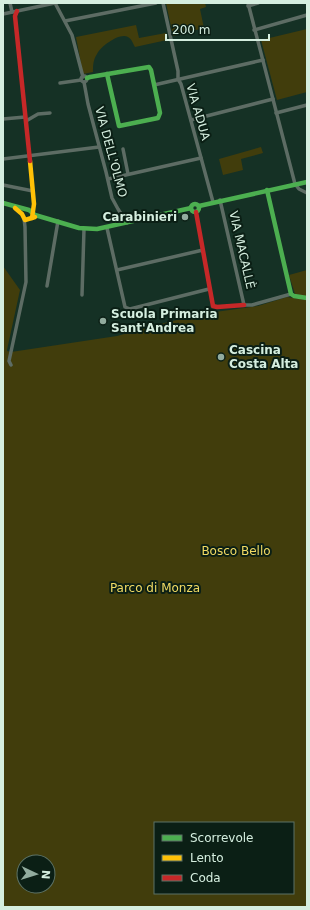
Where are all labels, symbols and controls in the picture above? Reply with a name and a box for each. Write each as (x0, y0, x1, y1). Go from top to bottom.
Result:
scale bar (166, 16, 269, 42)
text: 200 m (172, 23, 210, 37)
street label: VIA ADUA (183, 82, 213, 143)
street label: VIA DELL'OLMO (92, 105, 130, 199)
street label: VIA MACALLÈ (226, 209, 259, 290)
place label: Carabinieri (103, 210, 177, 224)
marker: Carabinieri (180, 212, 190, 222)
place label: Scuola Primaria Sant'Andrea (111, 307, 218, 335)
marker: Scuola Primaria Sant'Andrea (98, 316, 108, 326)
place label: Cascina Costa Alta (229, 343, 298, 371)
marker: Cascina Costa Alta (216, 352, 226, 362)
park label: Bosco Bello (201, 544, 271, 558)
park label: Parco di Monza (110, 581, 200, 595)
legend (154, 822, 294, 894)
text: Scorrevole (190, 831, 254, 845)
text: Lento (190, 851, 224, 865)
north arrow (16, 854, 56, 894)
text: N (39, 870, 52, 880)
text: Coda (190, 871, 221, 885)

